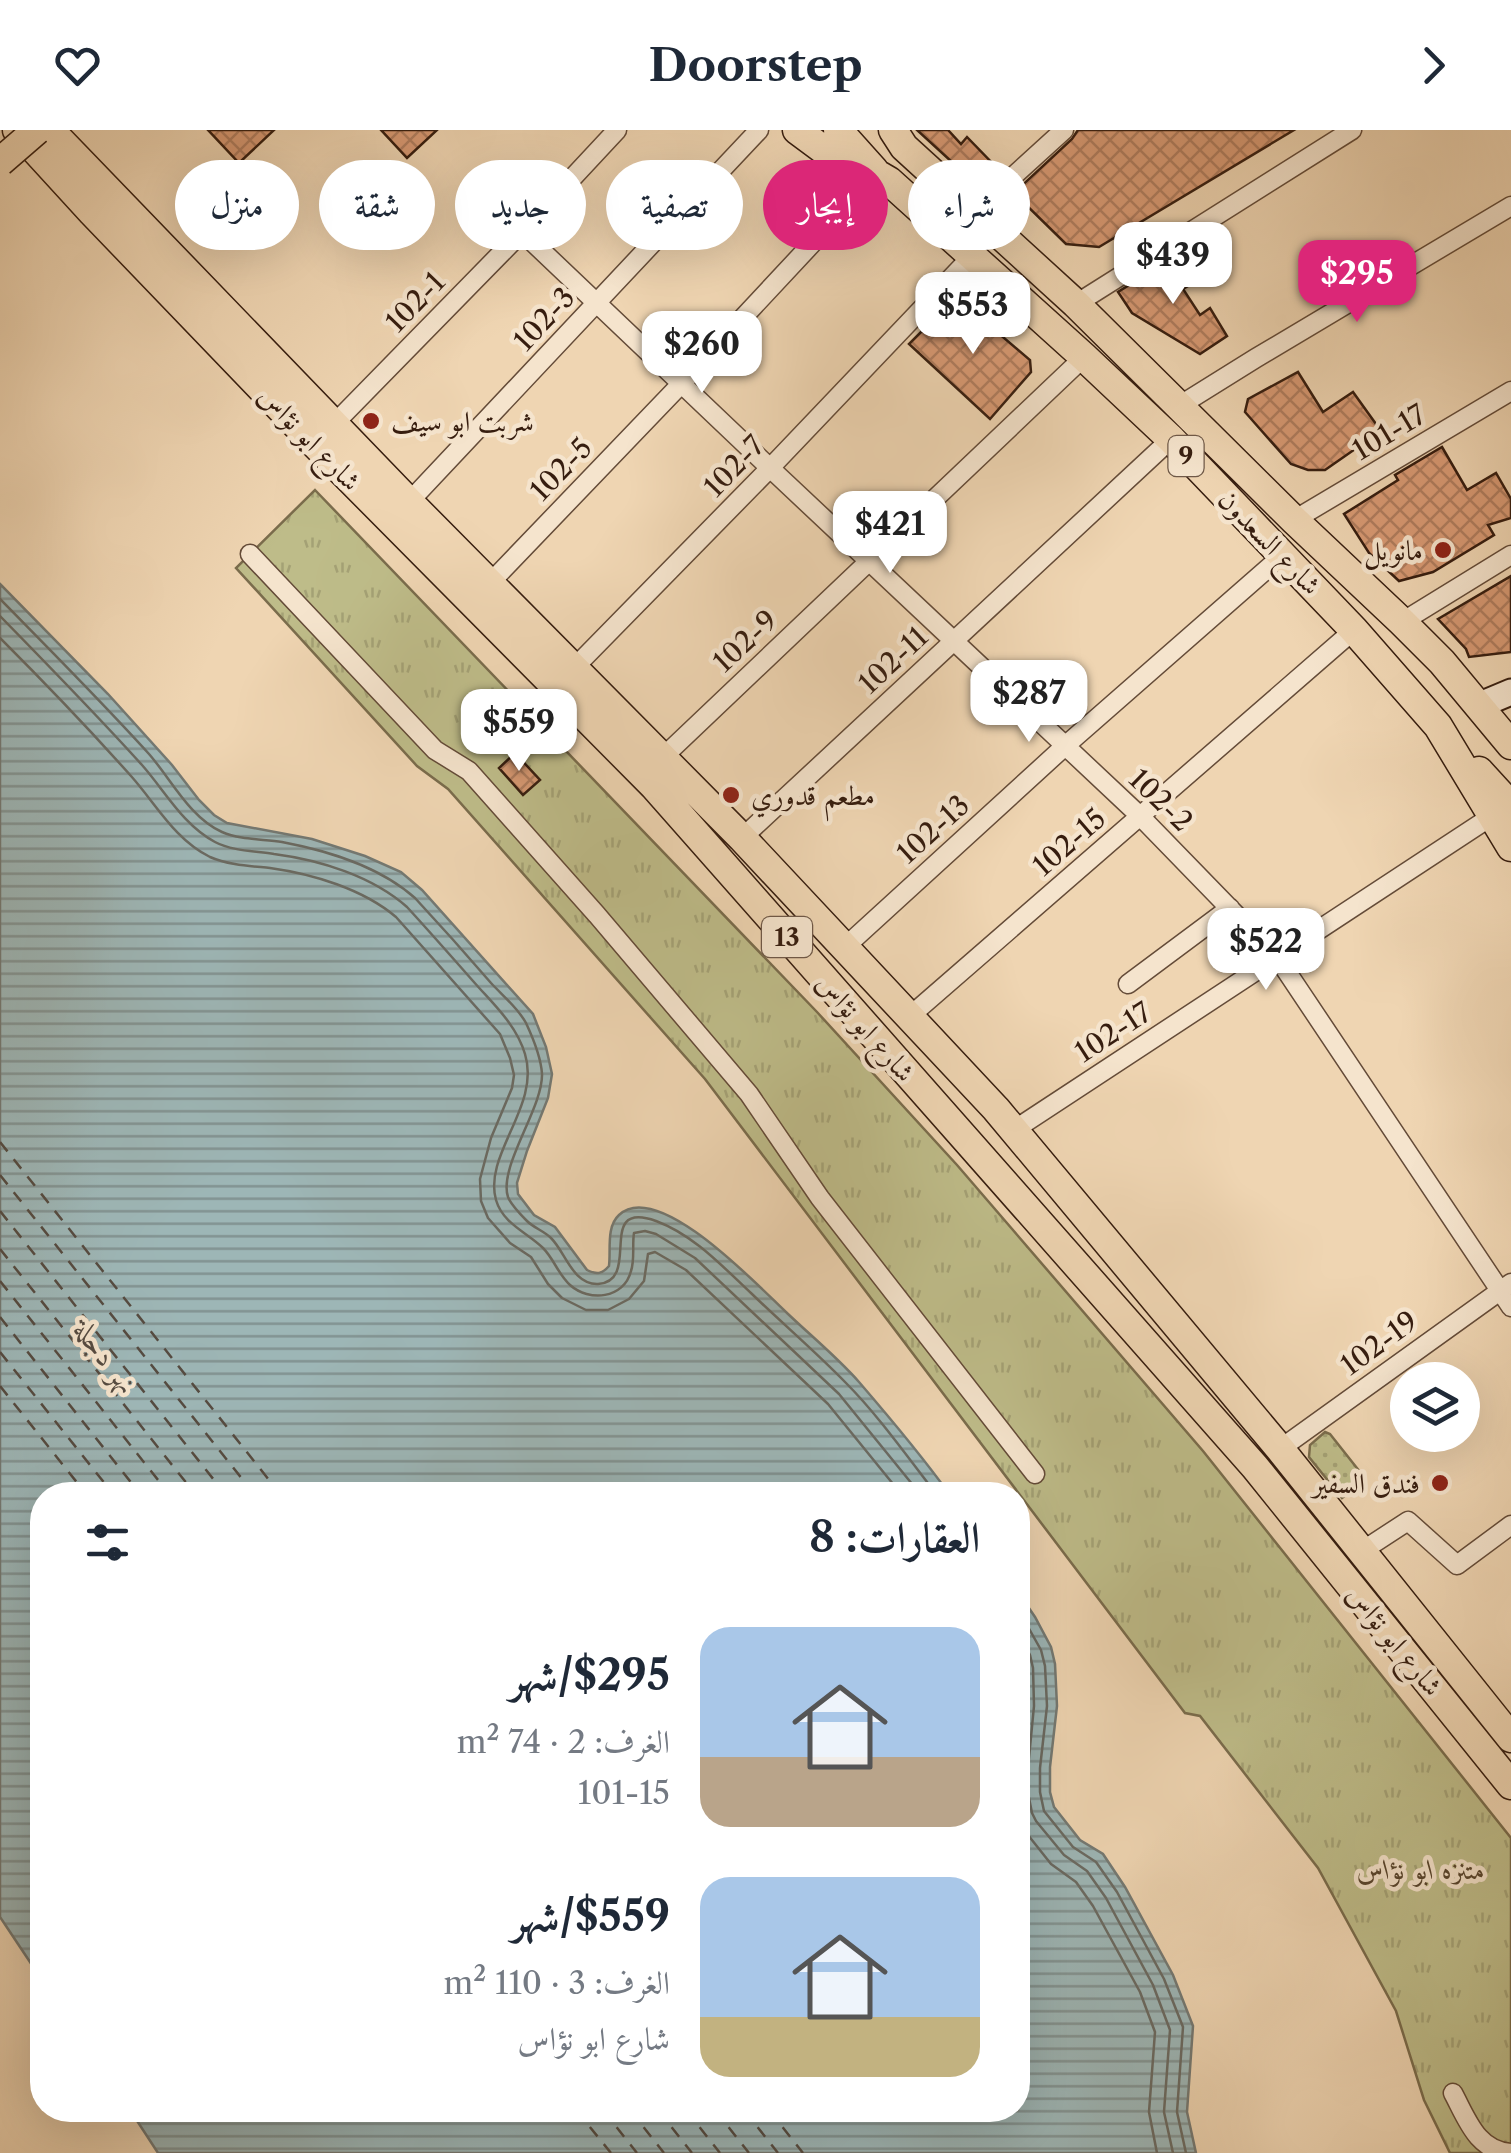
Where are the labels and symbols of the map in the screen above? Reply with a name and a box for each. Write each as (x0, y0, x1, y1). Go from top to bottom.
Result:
pin: $439 (1114, 222, 1232, 307)
pin: $295 (1298, 240, 1416, 325)
street label: 102-1 (378, 265, 452, 339)
pin: $553 (914, 272, 1032, 357)
street label: 102-3 (506, 280, 582, 358)
pin: $260 (643, 311, 761, 396)
street label: شارع ابو نؤاس (246, 378, 369, 503)
street label: 101-17 (1346, 397, 1432, 467)
place label: شربت ابو سيف (391, 404, 534, 440)
marker: شربت ابو سيف (360, 410, 382, 432)
street label: 102-7 (697, 428, 771, 504)
street label: 102-5 (523, 431, 599, 507)
road number: 9 (1168, 436, 1204, 476)
street label: شارع السعدون (1206, 482, 1329, 607)
pin: $421 (831, 491, 949, 576)
place label: مانويل (1364, 533, 1423, 570)
marker: مانويل (1432, 539, 1454, 561)
street label: 102-9 (706, 603, 784, 679)
street label: 102-11 (852, 620, 935, 700)
pin: $287 (970, 660, 1088, 745)
pin: $559 (460, 689, 578, 774)
street label: 102-2 (1122, 762, 1200, 838)
place label: مطعم قدوري (751, 778, 875, 822)
marker: مطعم قدوري (720, 784, 742, 806)
street label: 102-13 (890, 788, 976, 870)
street label: 102-15 (1026, 801, 1112, 883)
pin: $522 (1207, 908, 1325, 993)
road number: 13 (762, 917, 812, 957)
street label: شارع ابو نؤاس (804, 965, 923, 1093)
street label: 102-17 (1069, 995, 1158, 1069)
street label: 102-19 (1334, 1304, 1424, 1382)
water label: نهر دجلة (63, 1309, 147, 1402)
place label: فندق السفير (1309, 1466, 1420, 1500)
marker: فندق السفير (1429, 1472, 1451, 1494)
street label: شارع ابو نؤاس (1334, 1577, 1450, 1707)
park label: متنزه ابو نؤاس (1357, 1852, 1485, 1887)

